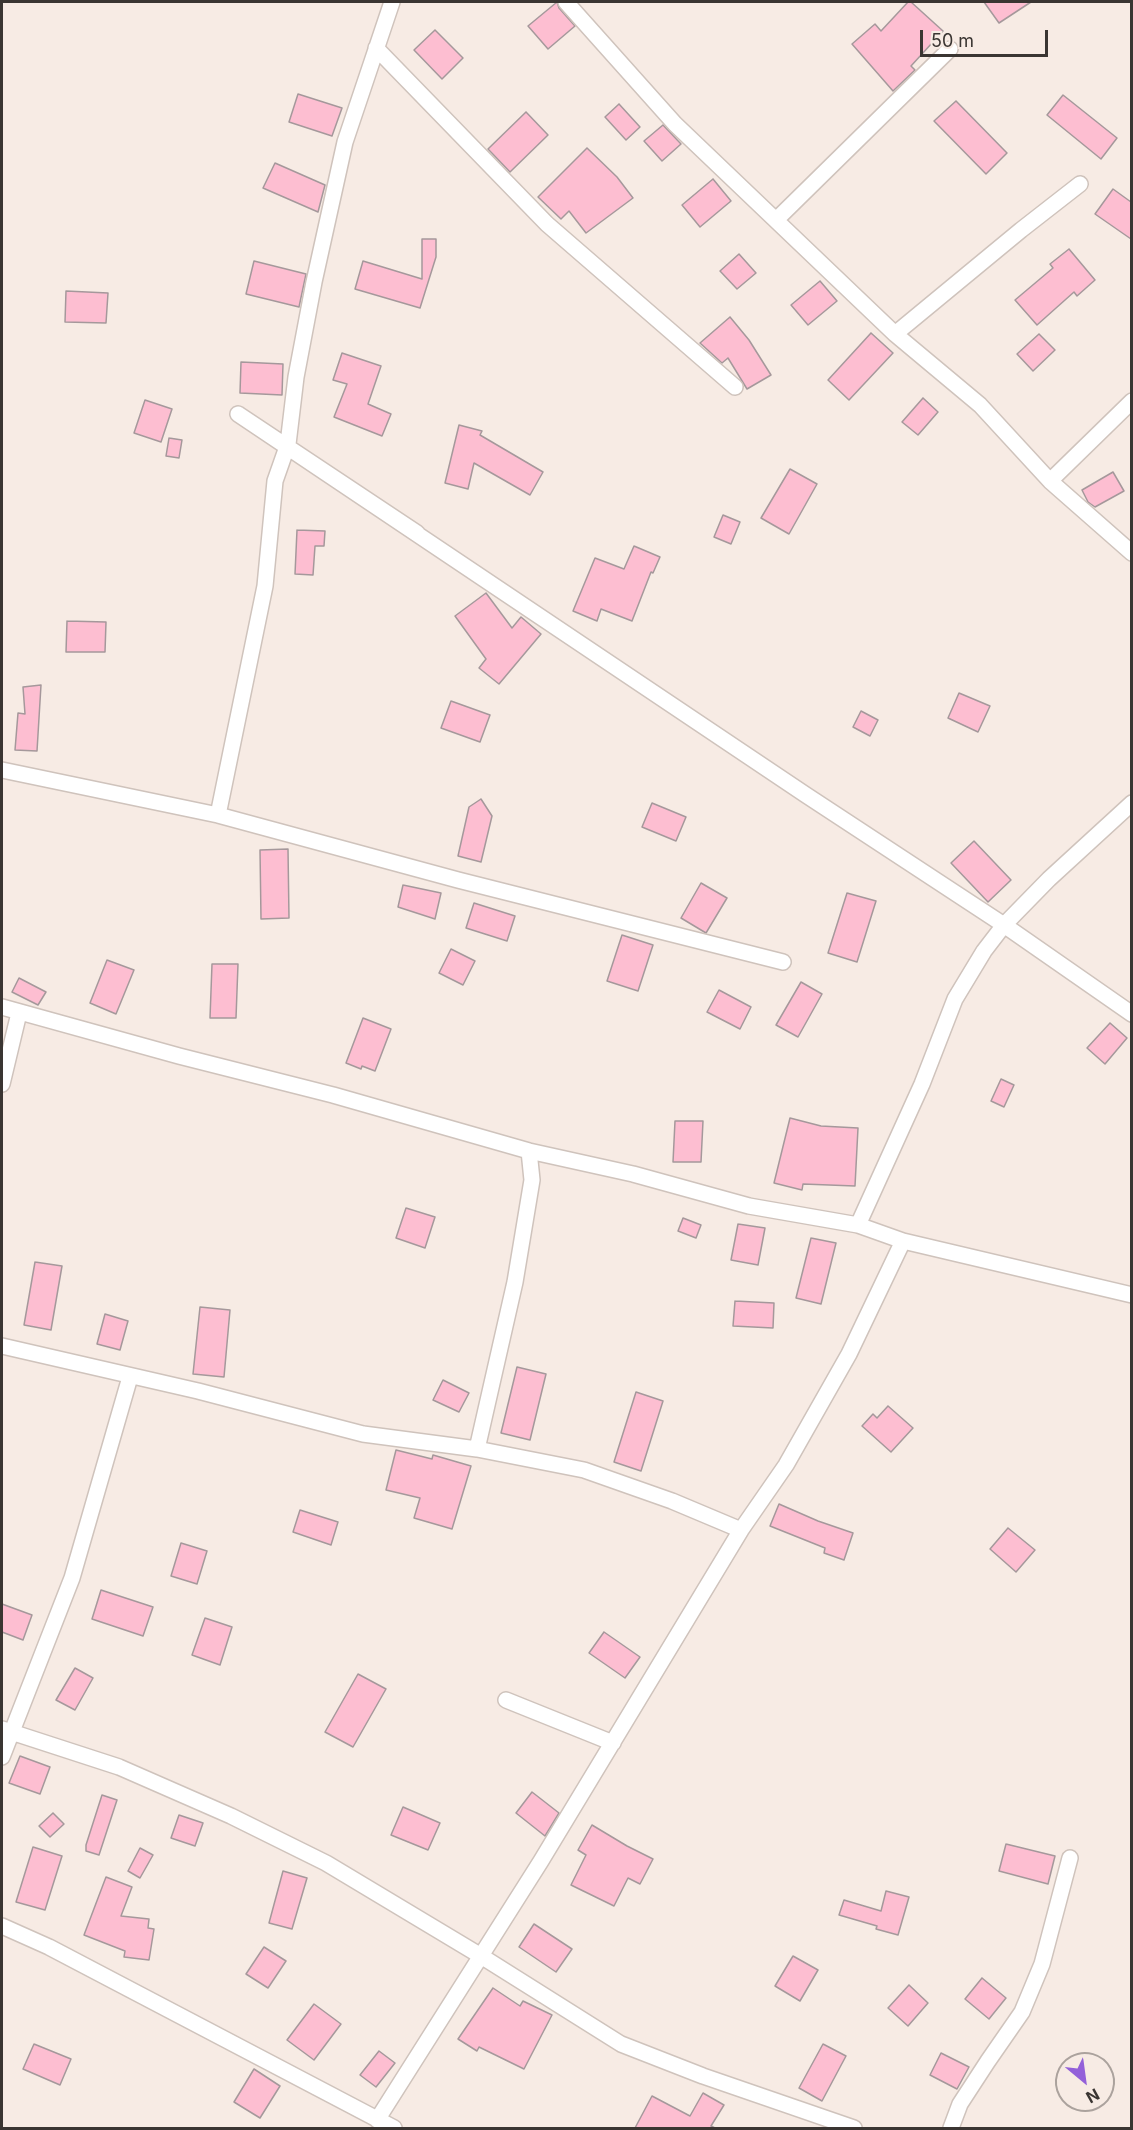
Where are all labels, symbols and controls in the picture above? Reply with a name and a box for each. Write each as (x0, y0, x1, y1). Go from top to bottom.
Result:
scale bar (923, 18, 1050, 56)
text: 50 m (931, 30, 974, 51)
north arrow (1055, 2052, 1115, 2112)
text: N (1083, 2084, 1103, 2108)

